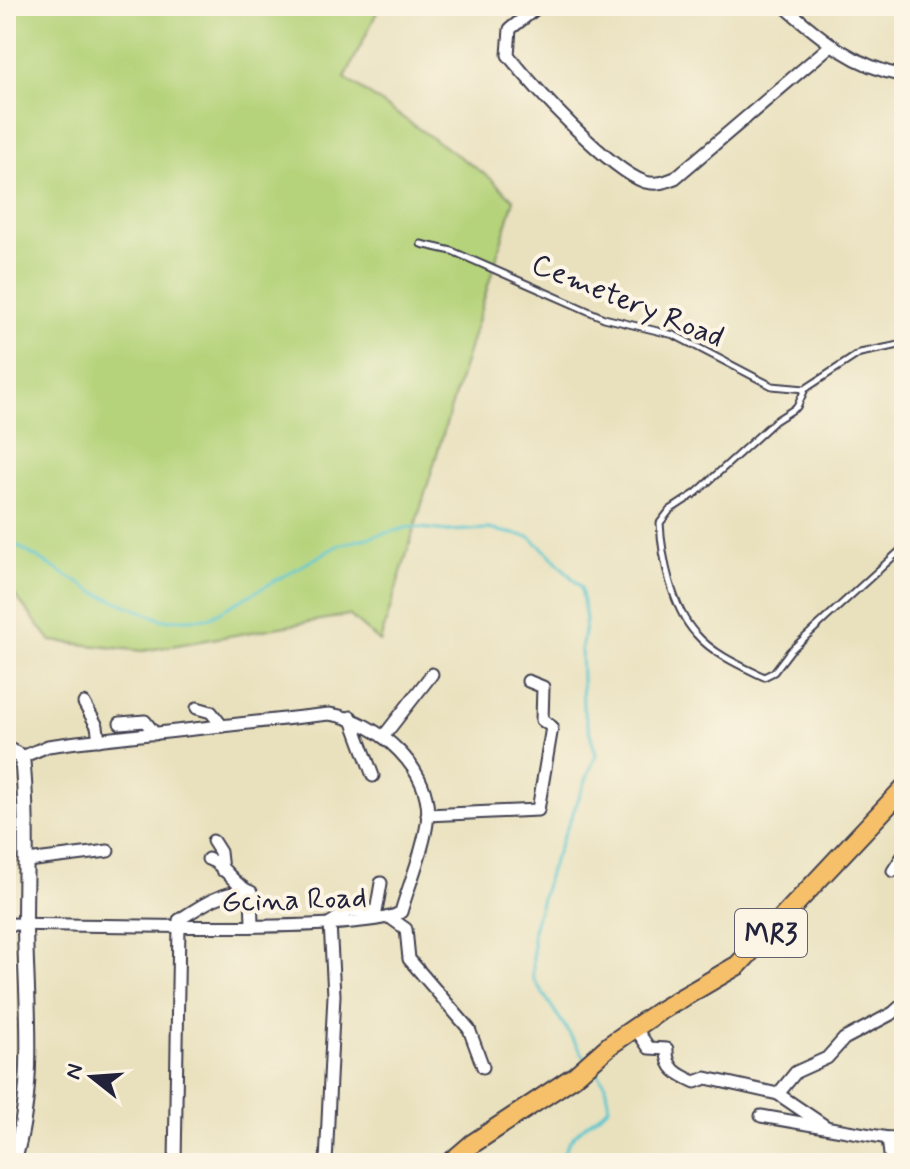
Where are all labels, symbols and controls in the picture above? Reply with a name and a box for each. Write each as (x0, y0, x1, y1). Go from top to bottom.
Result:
street label: Cemetery Road (526, 245, 729, 358)
street label: Gcina Road (221, 878, 367, 923)
road number: MR3 (735, 909, 807, 957)
north arrow (52, 1037, 132, 1117)
text: N (59, 1061, 90, 1083)

